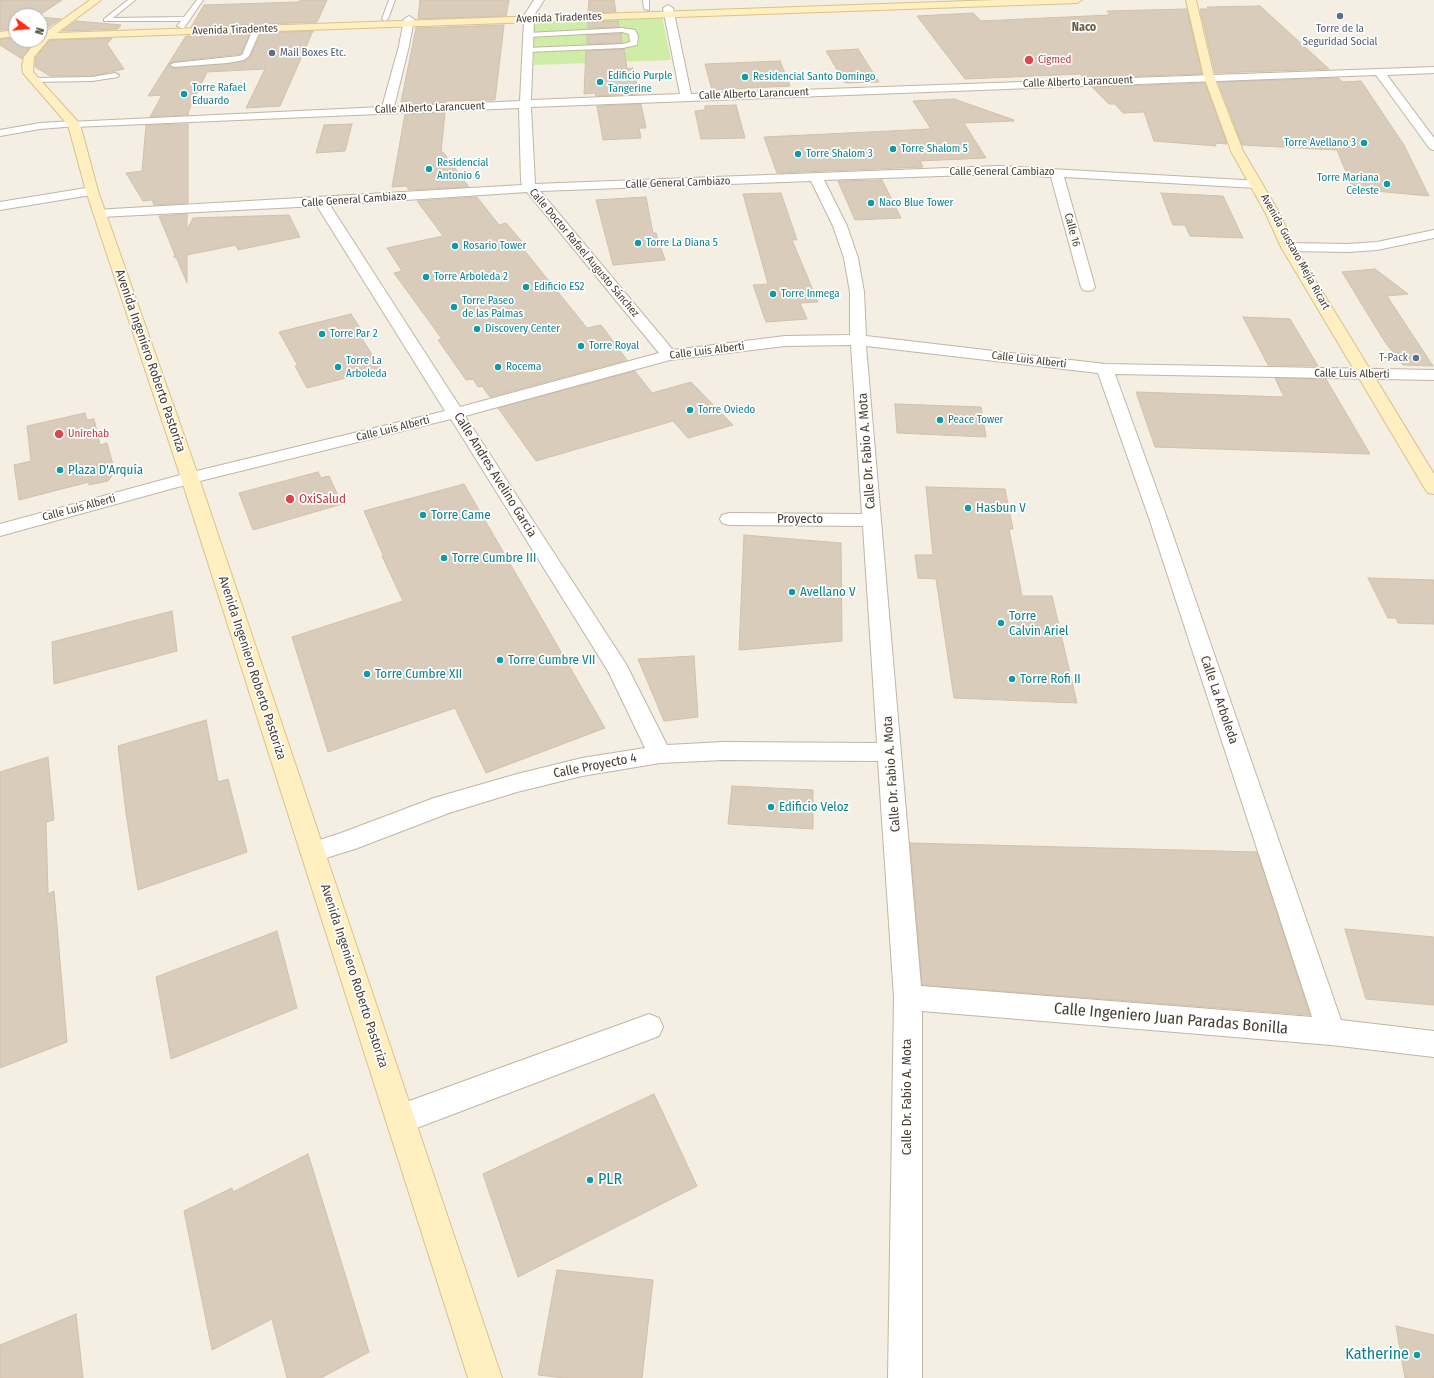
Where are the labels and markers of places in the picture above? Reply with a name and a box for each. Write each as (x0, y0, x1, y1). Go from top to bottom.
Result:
marker: Torre de la Seguridad Social (1335, 11, 1345, 21)
place label: Torre de la Seguridad Social (1303, 22, 1377, 48)
place label: Mail Boxes Etc. (280, 46, 346, 60)
marker: Mail Boxes Etc. (267, 48, 277, 58)
place label: Cigmed (1038, 53, 1071, 67)
marker: Cigmed (1023, 54, 1035, 66)
place label: Edificio Purple Tangerine (608, 69, 672, 95)
place label: Residencial Santo Domingo (753, 70, 876, 84)
marker: Residencial Santo Domingo (740, 72, 750, 82)
marker: Edificio Purple Tangerine (595, 77, 605, 87)
place label: Torre Rafael Eduardo (192, 81, 246, 107)
marker: Torre Rafael Eduardo (179, 89, 189, 99)
place label: Torre Avellano 3 (1284, 136, 1356, 150)
marker: Torre Avellano 3 (1359, 138, 1369, 148)
place label: Torre Shalom 5 (901, 142, 968, 156)
marker: Torre Shalom 5 (888, 144, 898, 154)
place label: Torre Shalom 3 (806, 147, 873, 161)
marker: Torre Shalom 3 (793, 149, 803, 159)
place label: Residencial Antonio 6 (437, 156, 489, 182)
marker: Residencial Antonio 6 (424, 164, 434, 174)
place label: Torre Mariana Celeste (1317, 171, 1379, 197)
marker: Torre Mariana Celeste (1382, 179, 1392, 189)
place label: Naco Blue Tower (879, 196, 953, 210)
marker: Naco Blue Tower (866, 198, 876, 208)
place label: Torre La Diana 5 (646, 236, 718, 250)
marker: Torre La Diana 5 (633, 238, 643, 248)
place label: Rosario Tower (463, 239, 526, 253)
marker: Rosario Tower (450, 241, 460, 251)
place label: Torre Arboleda 2 (434, 270, 508, 284)
marker: Torre Arboleda 2 (421, 272, 431, 282)
place label: Edificio ES2 (534, 280, 584, 294)
marker: Edificio ES2 (521, 282, 531, 292)
place label: Torre Inmega (781, 287, 840, 301)
marker: Torre Inmega (768, 289, 778, 299)
place label: Torre Paseo de las Palmas (462, 294, 523, 320)
marker: Torre Paseo de las Palmas (449, 302, 459, 312)
place label: Discovery Center (485, 322, 560, 336)
marker: Discovery Center (472, 324, 482, 334)
place label: Torre Par 2 (330, 327, 378, 341)
marker: Torre Par 2 (317, 329, 327, 339)
place label: Torre Royal (589, 339, 639, 353)
marker: Torre Royal (576, 341, 586, 351)
place label: T-Pack (1379, 351, 1408, 365)
marker: T-Pack (1411, 353, 1421, 363)
place label: Torre La Arboleda (346, 354, 387, 380)
place label: Rocema (506, 360, 541, 374)
marker: Torre La Arboleda (333, 362, 343, 372)
marker: Rocema (493, 362, 503, 372)
place label: Torre Oviedo (698, 403, 755, 417)
marker: Torre Oviedo (685, 405, 695, 415)
place label: Peace Tower (948, 413, 1003, 427)
marker: Peace Tower (935, 415, 945, 425)
place label: Unirehab (68, 427, 109, 441)
marker: Unirehab (53, 428, 65, 440)
place label: Plaza D'Arquía (68, 462, 143, 478)
marker: Plaza D'Arquía (55, 465, 65, 475)
place label: OxiSalud (299, 491, 346, 507)
marker: OxiSalud (284, 493, 296, 505)
place label: Hasbun V (976, 500, 1026, 516)
marker: Hasbun V (963, 503, 973, 513)
place label: Torre Came (431, 507, 491, 523)
marker: Torre Came (418, 510, 428, 520)
place label: Torre Cumbre III (452, 550, 536, 566)
marker: Torre Cumbre III (439, 553, 449, 563)
place label: Avellano V (800, 584, 856, 600)
marker: Avellano V (787, 587, 797, 597)
place label: Torre Calvin Ariel (1009, 608, 1068, 639)
marker: Torre Calvin Ariel (996, 618, 1006, 628)
place label: Torre Cumbre VII (508, 652, 596, 668)
marker: Torre Cumbre VII (495, 655, 505, 665)
place label: Torre Cumbre XII (375, 666, 462, 682)
marker: Torre Cumbre XII (362, 669, 372, 679)
place label: Torre Rofi II (1020, 671, 1081, 687)
marker: Torre Rofi II (1007, 674, 1017, 684)
place label: Edificio Veloz (779, 799, 849, 815)
marker: Edificio Veloz (766, 802, 776, 812)
place label: PLR (598, 1170, 622, 1190)
marker: PLR (585, 1175, 595, 1185)
place label: Katherine (1345, 1345, 1409, 1365)
marker: Katherine (1412, 1350, 1422, 1360)

